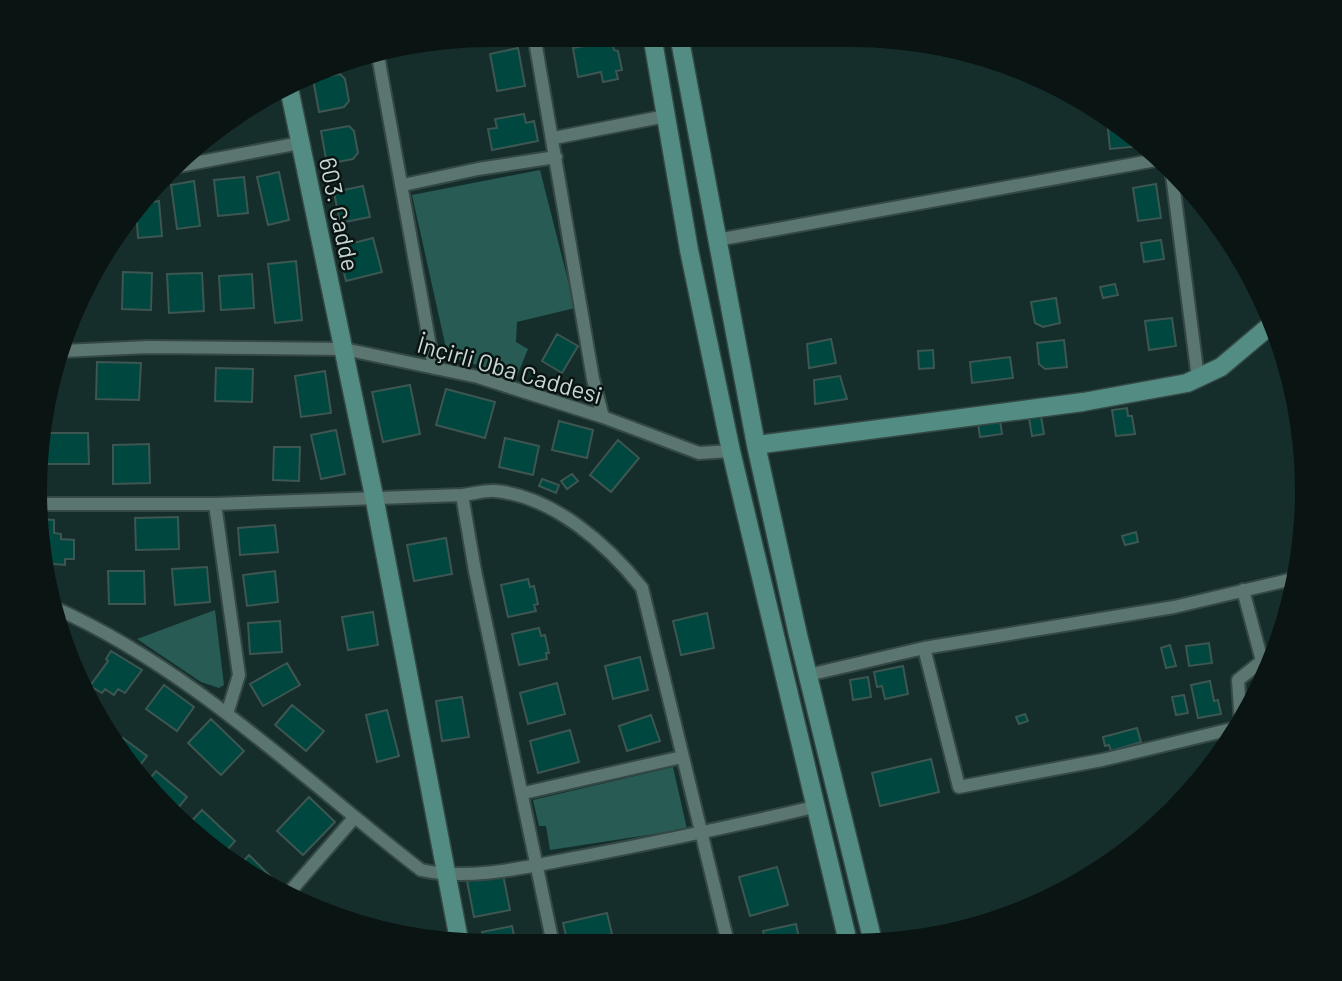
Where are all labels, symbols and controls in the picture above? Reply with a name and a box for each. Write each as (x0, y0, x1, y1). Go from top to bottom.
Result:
street label: 603. Cadde (314, 155, 366, 273)
street label: İnçirli Oba Caddesi (414, 329, 606, 409)

